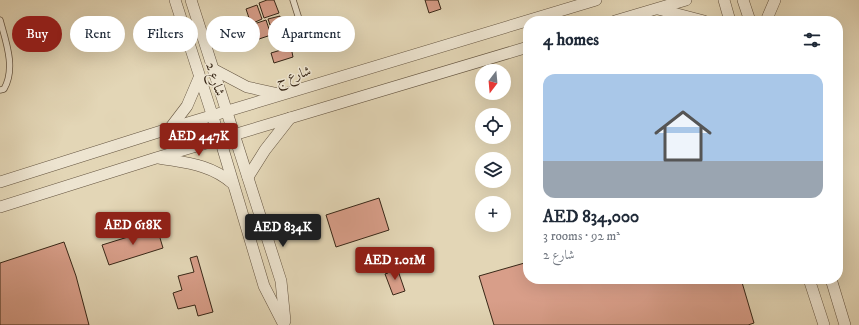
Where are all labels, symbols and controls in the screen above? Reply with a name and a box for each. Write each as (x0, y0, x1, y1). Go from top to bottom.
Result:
chip: Buy (12, 16, 62, 52)
chip: Rent (70, 16, 125, 52)
chip: Filters (133, 16, 198, 52)
chip: New (206, 16, 260, 52)
chip: Apartment (268, 16, 355, 52)
text: 4 homes (543, 29, 599, 51)
icon: filters (801, 29, 823, 51)
street label: شارع 2 (199, 60, 229, 99)
street label: شارع ج (273, 62, 314, 93)
north arrow (475, 64, 511, 100)
map controls (475, 64, 511, 232)
icon: home (647, 100, 719, 172)
button: locate (475, 108, 511, 144)
pin: AED 447K (158, 123, 240, 157)
text: AED 447K (169, 128, 229, 144)
button: layers (475, 152, 511, 188)
button: + (475, 196, 511, 232)
text: AED 834,000 (543, 206, 639, 228)
pin: AED 618K (92, 212, 174, 246)
pin: AED 834K (242, 214, 324, 248)
text: AED 618K (104, 217, 162, 233)
text: AED 834K (254, 219, 312, 235)
text: 3 rooms · 92 m² (543, 228, 620, 244)
pin: AED 1.01M (349, 247, 441, 281)
text: شارع 2 (543, 247, 575, 263)
text: AED 1.01M (364, 252, 426, 268)

